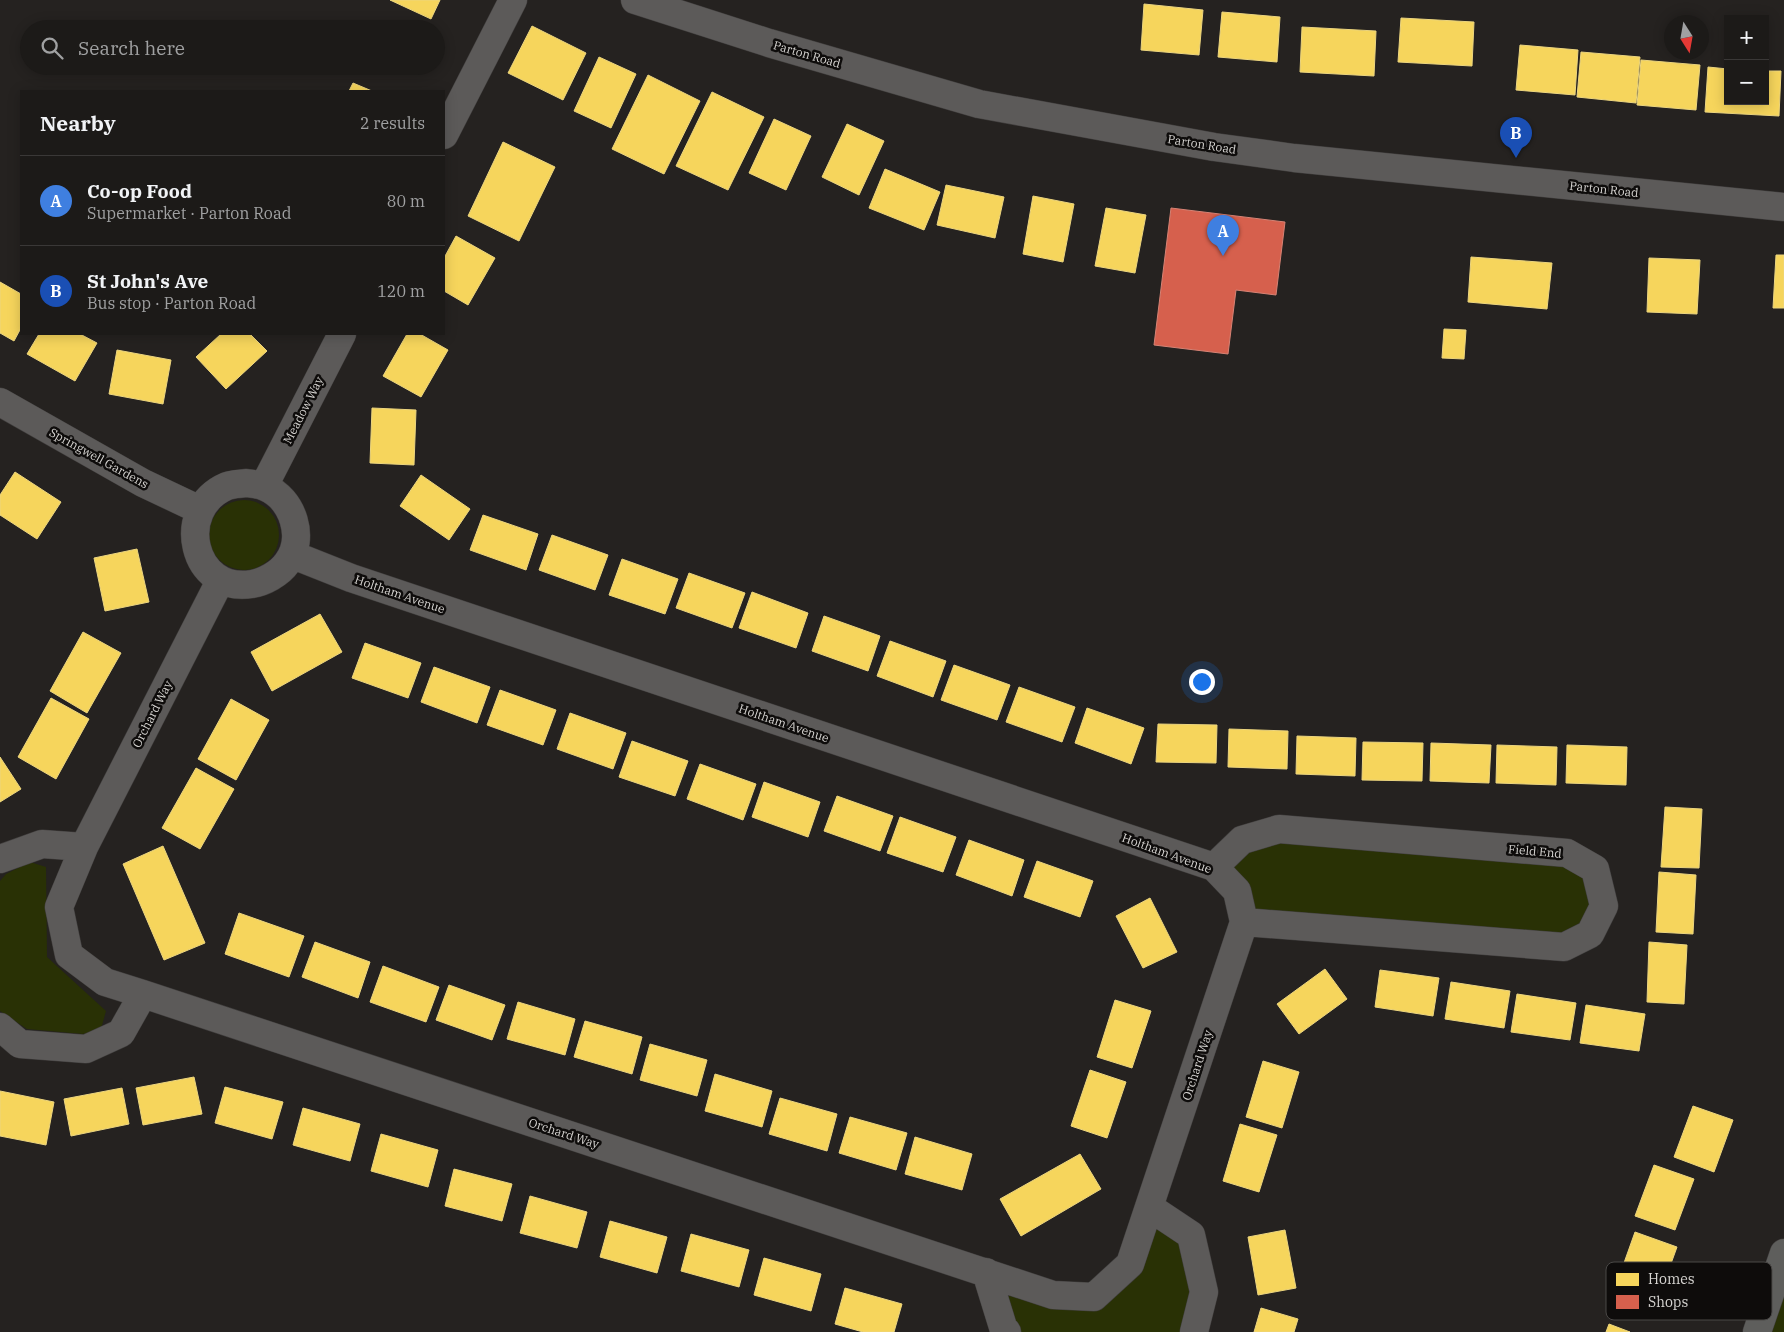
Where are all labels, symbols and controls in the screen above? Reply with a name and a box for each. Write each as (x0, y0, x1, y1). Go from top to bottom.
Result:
north arrow (1664, 15, 1709, 60)
map controls (1724, 15, 1769, 105)
button: + (1724, 15, 1769, 60)
search box (20, 20, 445, 75)
icon: search (38, 34, 66, 62)
text: Search here (78, 36, 185, 60)
street label: Parton Road (772, 37, 842, 71)
button: − (1724, 60, 1769, 105)
text: Nearby (40, 109, 116, 137)
text: 2 results (360, 113, 425, 133)
pin: B (1500, 117, 1532, 158)
street label: Parton Road (1167, 131, 1237, 157)
street label: Parton Road (1569, 178, 1639, 200)
text: Co-op Food (87, 179, 192, 203)
text: A (50, 191, 62, 211)
text: 80 m (387, 191, 425, 211)
text: Supermarket · Parton Road (87, 203, 291, 223)
pin: A (1207, 215, 1239, 256)
text: St John's Ave (87, 269, 208, 293)
text: B (50, 281, 62, 301)
text: 120 m (377, 281, 425, 301)
text: Bus stop · Parton Road (87, 293, 256, 313)
street label: Meadow Way (280, 373, 327, 446)
street label: Springwell Gardens (47, 424, 151, 492)
street label: Holtham Avenue (353, 572, 447, 616)
your location (1189, 669, 1215, 695)
street label: Orchard Way (129, 677, 176, 750)
street label: Holtham Avenue (737, 701, 831, 745)
street label: Holtham Avenue (1120, 830, 1214, 876)
street label: Field End (1508, 841, 1562, 861)
street label: Orchard Way (1179, 1027, 1216, 1102)
street label: Orchard Way (527, 1115, 602, 1152)
legend (1606, 1262, 1772, 1320)
text: Homes (1648, 1270, 1695, 1288)
text: Shops (1648, 1293, 1688, 1311)

